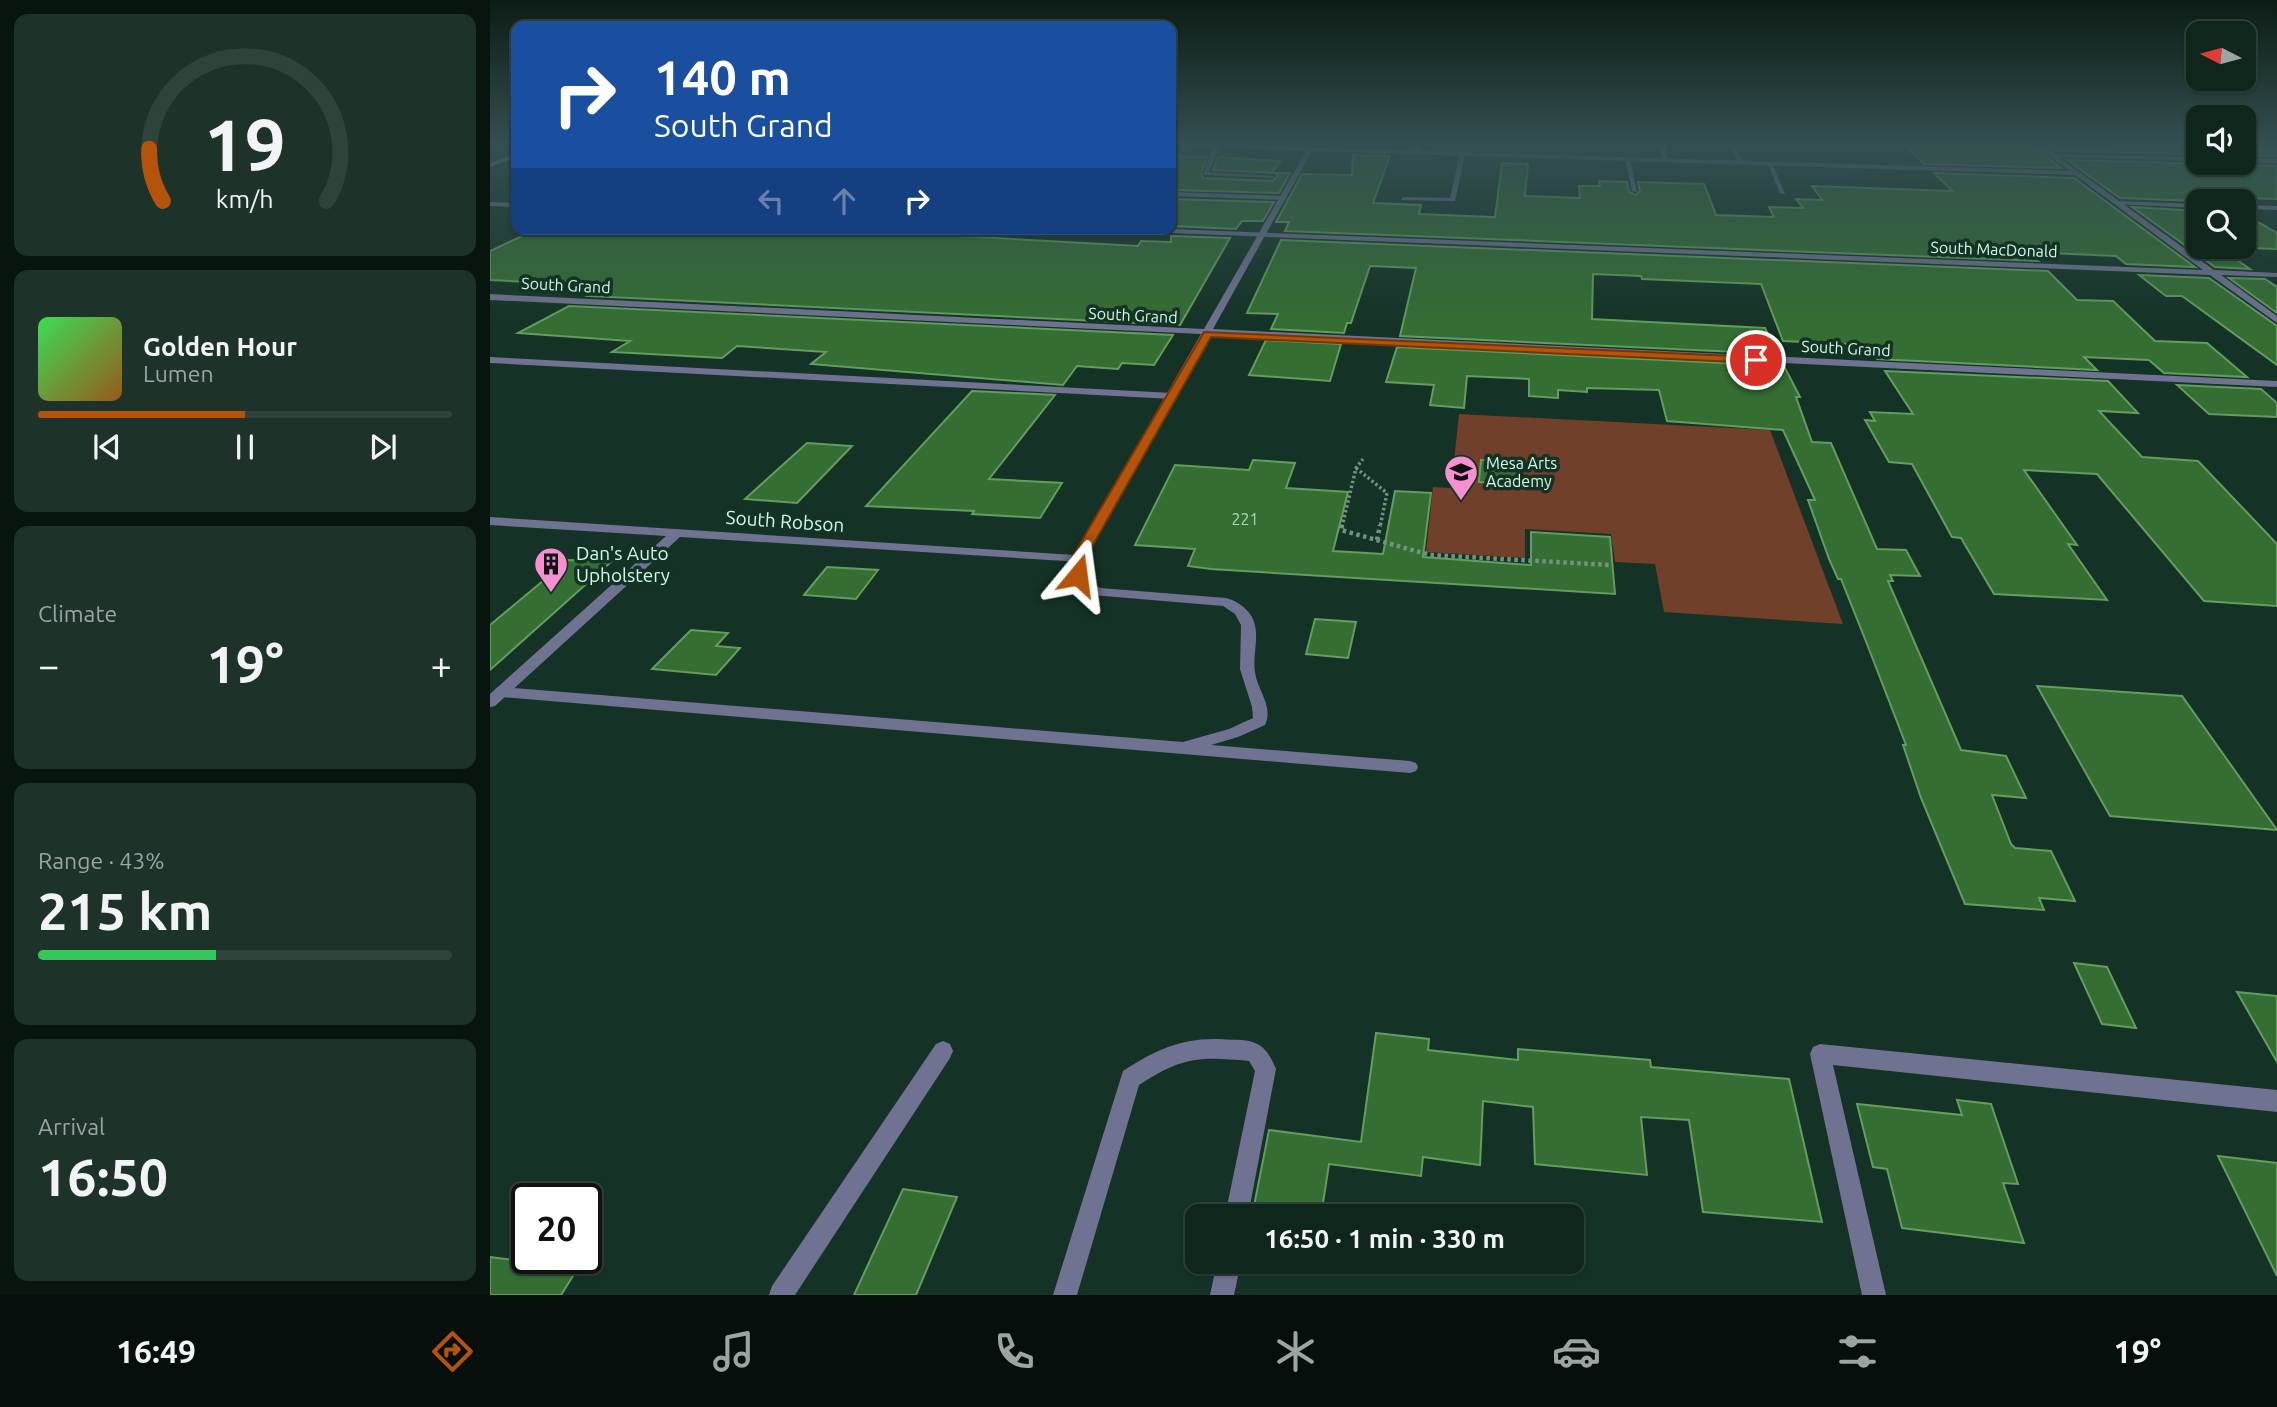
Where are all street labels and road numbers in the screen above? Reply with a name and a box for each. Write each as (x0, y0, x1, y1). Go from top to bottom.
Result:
street label: South MacDonald (1930, 238, 2058, 260)
street label: South Grand (521, 274, 611, 296)
street label: South Grand (1088, 304, 1178, 326)
street label: South Grand (1801, 337, 1891, 359)
street label: South Robson (725, 506, 845, 536)

